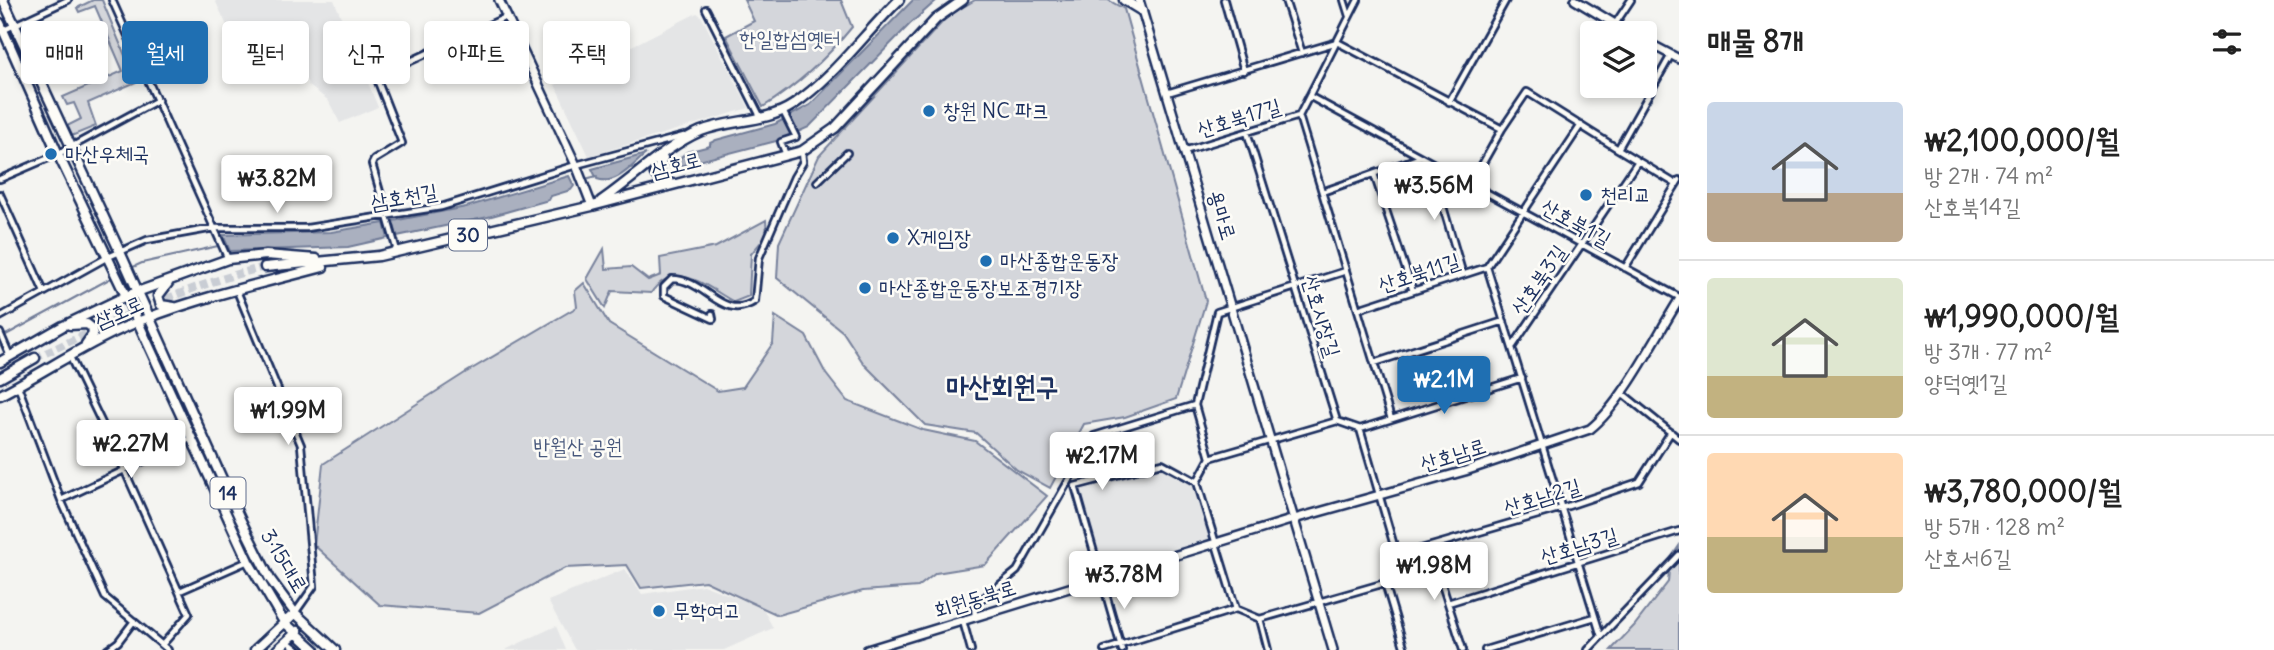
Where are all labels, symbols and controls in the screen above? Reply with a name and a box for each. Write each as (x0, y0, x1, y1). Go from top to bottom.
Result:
chip: 매매 (21, 21, 108, 84)
chip: 월세 (122, 21, 208, 84)
chip: 필터 (222, 21, 309, 84)
chip: 신규 (323, 21, 410, 84)
chip: 아파트 (424, 21, 529, 84)
chip: 주택 (543, 21, 630, 84)
map controls (1580, 21, 1657, 98)
button: layers (1580, 21, 1657, 98)
text: 매물 8개 (1707, 22, 1804, 60)
icon: filters (2208, 23, 2246, 61)
park label: 한일합섬옛터 (739, 25, 841, 52)
street label: 산호북17길 (1194, 92, 1284, 143)
place label: 창원 NC 파크 (943, 97, 1049, 124)
marker: 창원 NC 파크 (921, 103, 937, 119)
text: ₩2,100,000/월 (1924, 121, 2119, 159)
icon: home (1763, 130, 1847, 214)
place label: 마산우체국 (65, 140, 150, 167)
street label: 삼호로 (648, 145, 704, 184)
marker: 마산우체국 (43, 146, 59, 162)
pin: ₩3.82M (220, 156, 334, 215)
text: 방 2개 · 74 m² (1924, 161, 2053, 190)
pin: ₩3.56M (1377, 162, 1491, 222)
text: ₩3.82M (237, 163, 317, 192)
text: ₩3.56M (1394, 170, 1474, 199)
street label: 삼호천길 (368, 177, 440, 216)
place label: 천리교 (1600, 181, 1651, 208)
street label: 용마로 (1202, 187, 1243, 243)
marker: 천리교 (1578, 187, 1594, 203)
street label: 산호북1길 (1536, 192, 1616, 253)
text: 산호북14길 (1924, 192, 2020, 221)
road number: 30 (449, 219, 487, 250)
place label: X게임장 (907, 224, 971, 251)
marker: X게임장 (885, 230, 901, 246)
street label: 산호북3길 (1505, 239, 1573, 320)
place label: 마산종합운동장 (1000, 247, 1118, 274)
street label: 산호북11길 (1375, 247, 1463, 298)
marker: 마산종합운동장 (978, 253, 994, 269)
street label: 산호시장길 (1296, 272, 1347, 360)
place label: 마산종합운동장보조경기장 (879, 274, 1082, 301)
marker: 마산종합운동장보조경기장 (857, 280, 873, 296)
street label: 삼호로 (90, 289, 147, 334)
text: ₩1,990,000/월 (1924, 297, 2119, 335)
icon: home (1763, 306, 1847, 390)
text: 방 3개 · 77 m² (1924, 337, 2052, 366)
pin: ₩2.1M (1395, 356, 1493, 416)
text: ₩2.1M (1413, 364, 1475, 393)
district label: 마산회원구 (946, 368, 1058, 404)
text: 양덕옛1길 (1924, 368, 2007, 397)
pin: ₩1.99M (231, 388, 345, 447)
text: ₩1.99M (250, 395, 326, 424)
pin: ₩2.27M (74, 420, 188, 480)
text: ₩2.27M (92, 428, 170, 457)
street label: 산호남로 (1417, 432, 1489, 477)
park label: 반월산 공원 (533, 433, 623, 460)
pin: ₩2.17M (1045, 433, 1159, 492)
text: ₩2.17M (1066, 440, 1138, 469)
street label: 산호남2길 (1500, 472, 1584, 521)
text: ₩3,780,000/월 (1924, 472, 2122, 510)
road number: 14 (210, 478, 246, 508)
icon: home (1763, 481, 1847, 565)
text: 방 5개 · 128 m² (1924, 512, 2065, 541)
street label: 산호남3길 (1537, 521, 1621, 570)
street label: 3·15대로 (255, 524, 314, 598)
pin: ₩1.98M (1377, 542, 1491, 602)
text: 산호서6길 (1924, 543, 2011, 572)
text: ₩1.98M (1396, 550, 1472, 579)
pin: ₩3.78M (1067, 552, 1181, 611)
text: ₩3.78M (1085, 559, 1163, 588)
street label: 회원동북로 (931, 573, 1019, 624)
place label: 무학여고 (673, 597, 741, 624)
marker: 무학여고 (651, 603, 667, 619)

